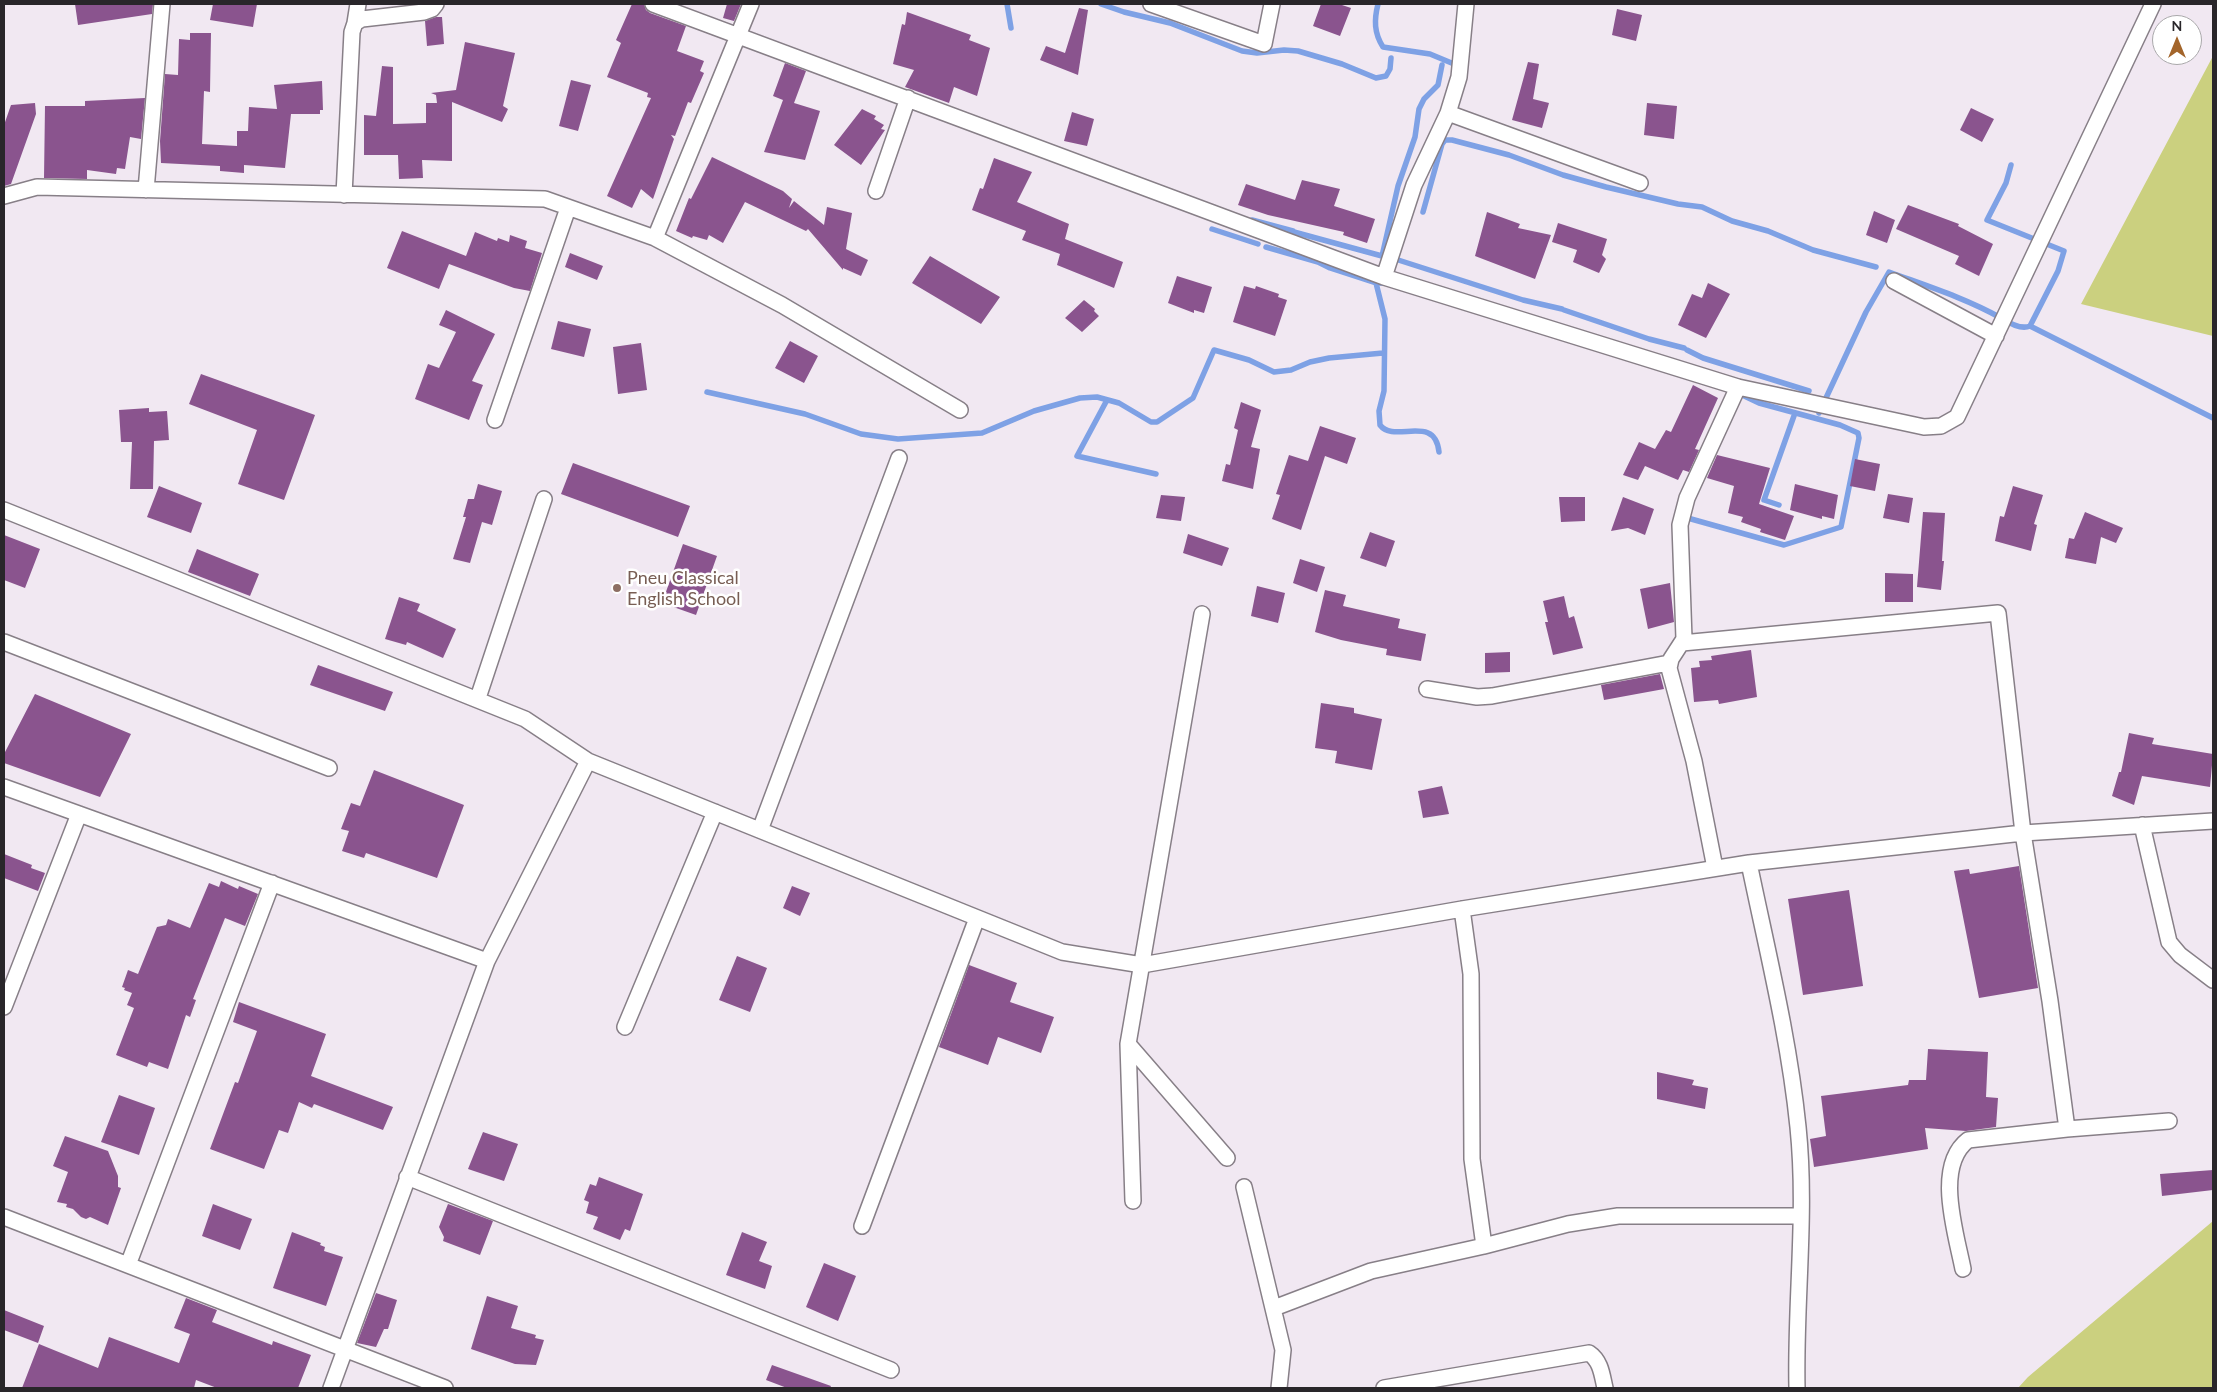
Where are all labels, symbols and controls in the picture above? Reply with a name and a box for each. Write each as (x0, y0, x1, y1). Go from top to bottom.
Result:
north arrow (2152, 15, 2202, 65)
text: N (2172, 17, 2182, 34)
place label: Pneu Classical English School (627, 567, 741, 610)
marker: Pneu Classical English School (611, 582, 623, 594)

